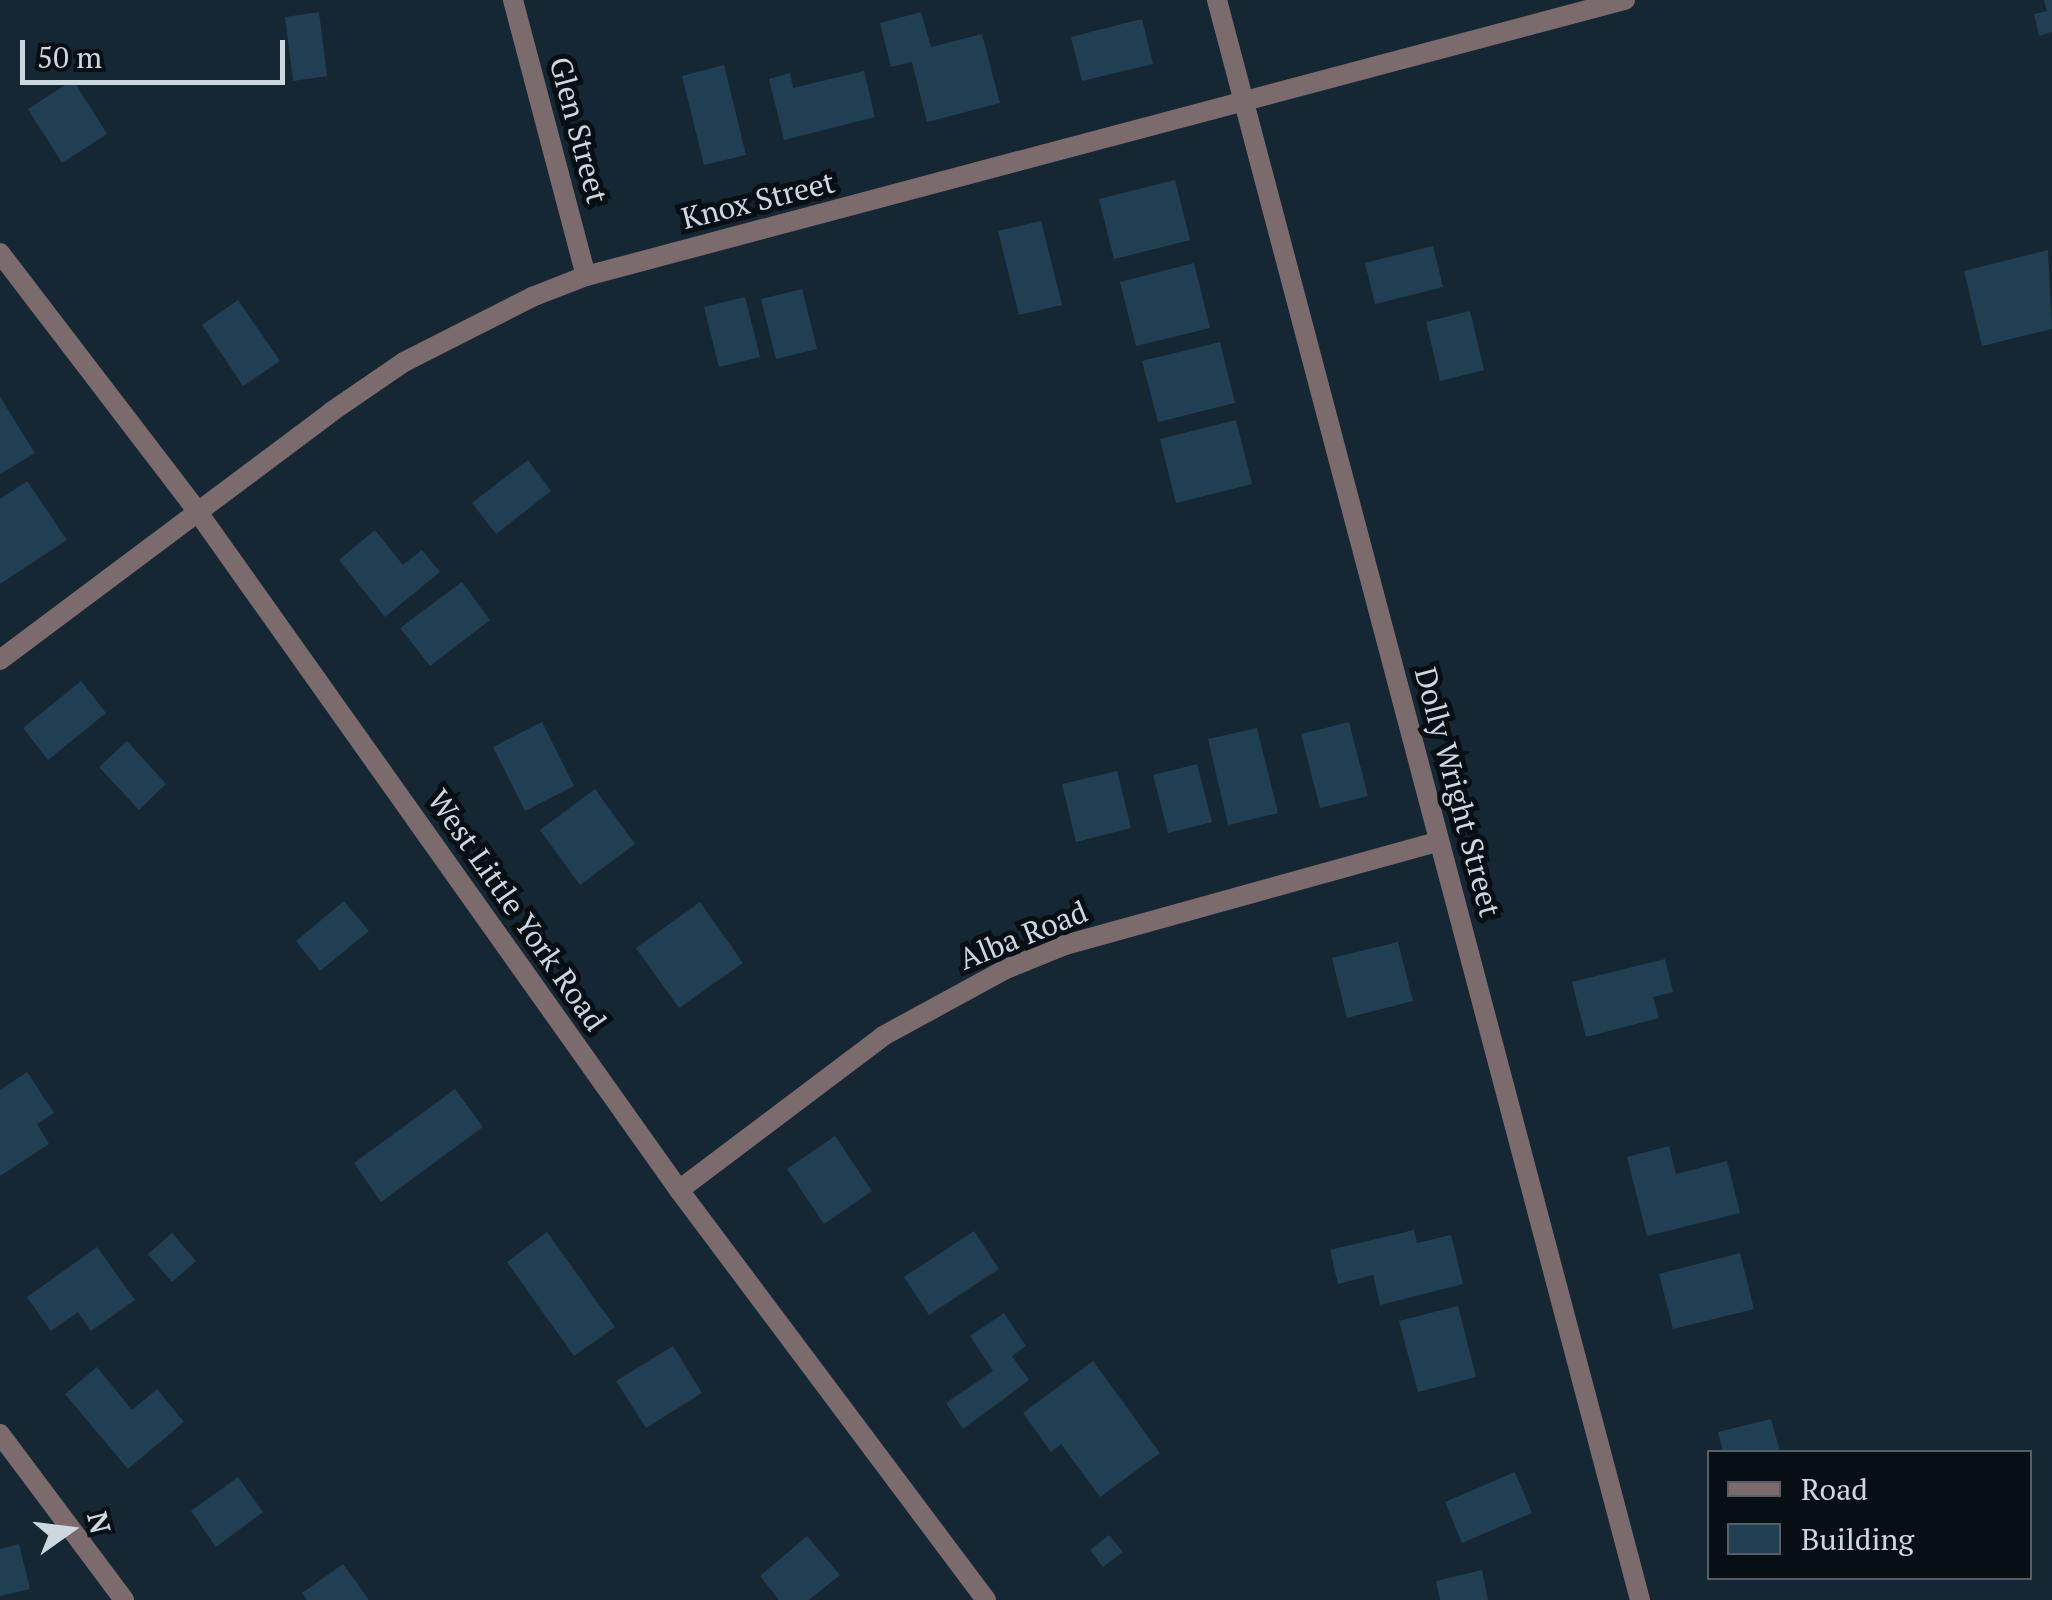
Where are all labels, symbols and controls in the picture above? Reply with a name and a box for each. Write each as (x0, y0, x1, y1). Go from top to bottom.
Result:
scale bar (25, 20, 290, 82)
text: 50 m (37, 37, 102, 77)
street label: Glen Street (542, 53, 616, 207)
street label: Knox Street (678, 164, 838, 236)
street label: Dolly Wright Street (1407, 663, 1509, 921)
street label: West Little York Road (420, 782, 614, 1038)
street label: Alba Road (954, 893, 1092, 977)
legend (1707, 1450, 2032, 1580)
text: Road (1801, 1469, 1868, 1509)
north arrow (20, 1480, 120, 1580)
text: N (79, 1508, 120, 1537)
text: Building (1801, 1519, 1914, 1559)

